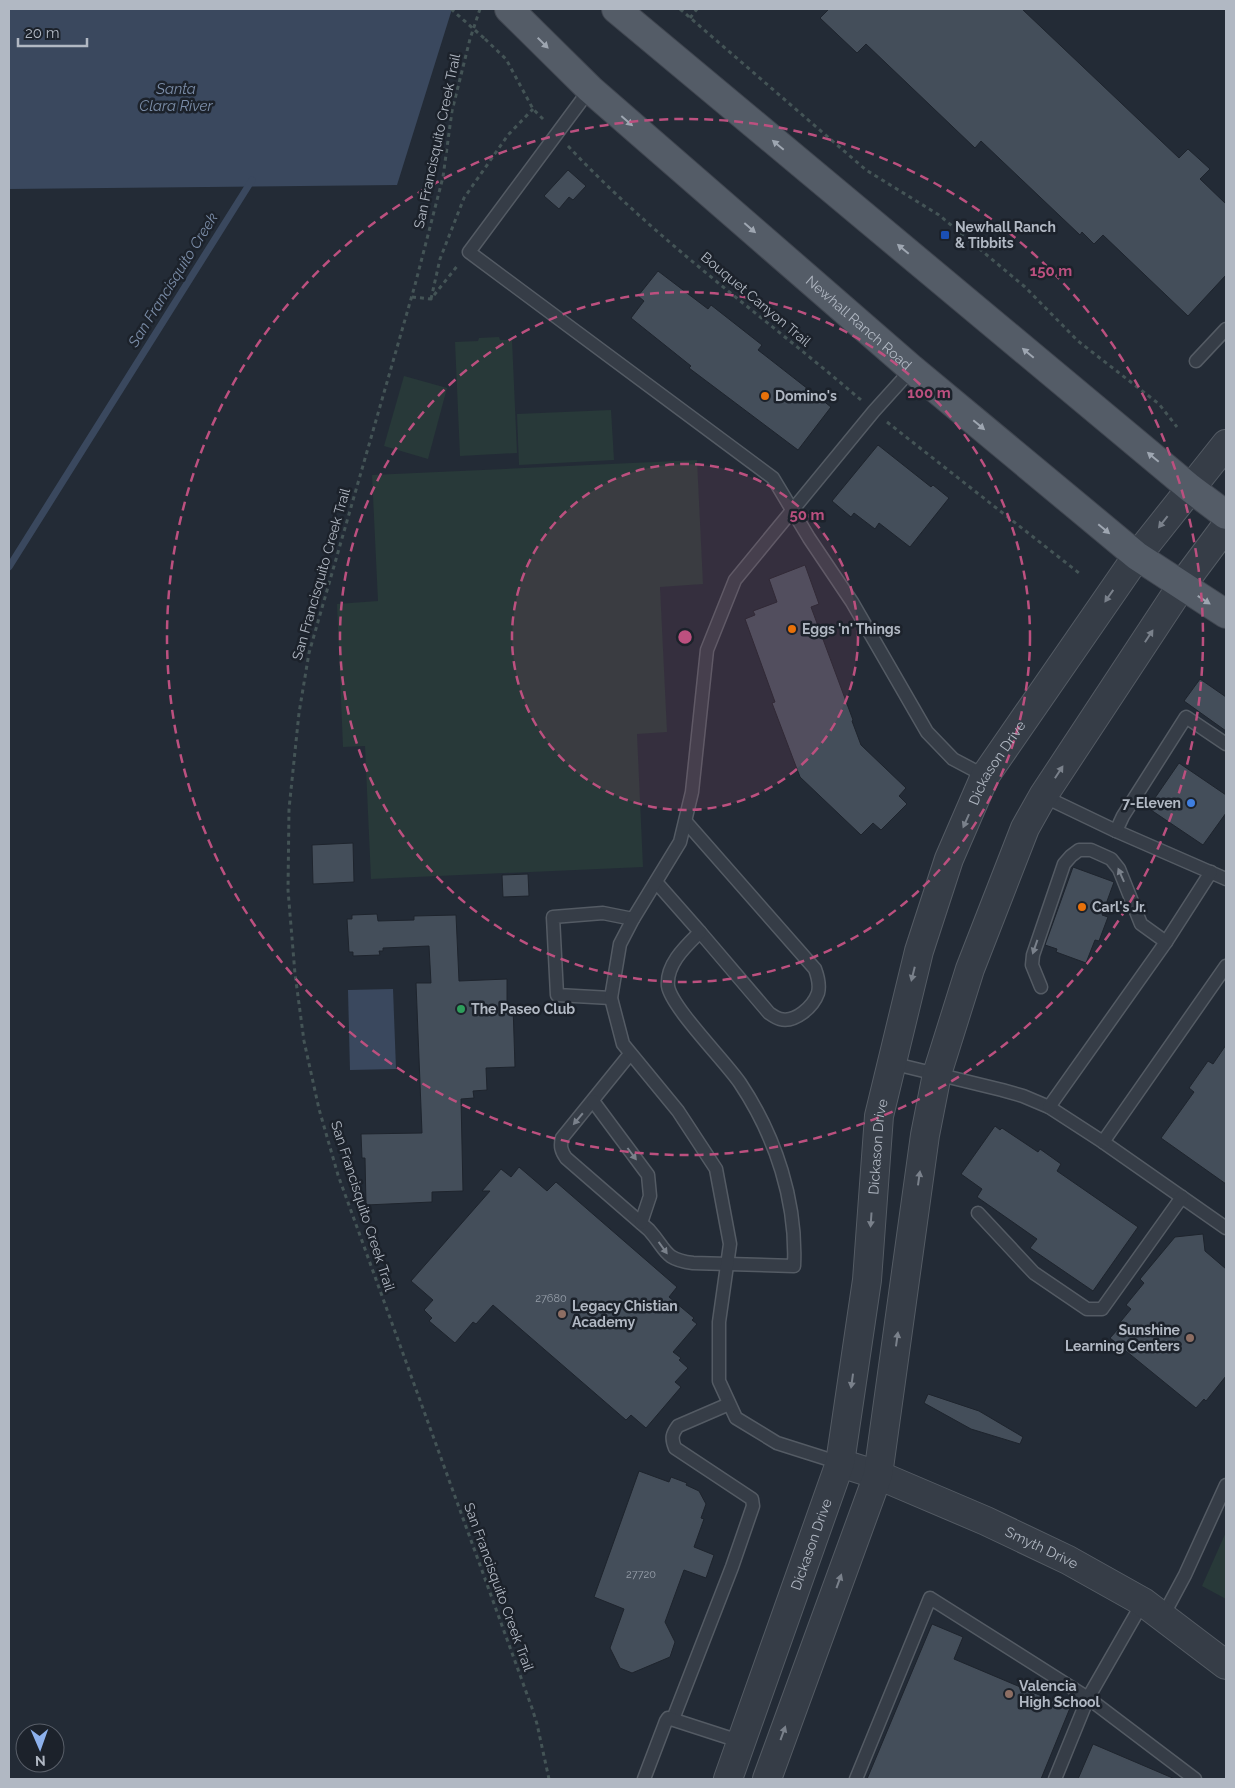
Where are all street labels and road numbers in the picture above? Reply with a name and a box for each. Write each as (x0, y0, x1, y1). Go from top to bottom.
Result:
street label: San Francisquito Creek Trail (411, 52, 463, 230)
street label: Bouquet Canyon Trail (698, 248, 814, 350)
street label: Newhall Ranch Road (803, 272, 915, 373)
street label: San Francisquito Creek Trail (289, 486, 353, 662)
street label: Dickason Drive (965, 718, 1029, 807)
street label: Dickason Drive (865, 1097, 891, 1195)
street label: San Francisquito Creek Trail (328, 1119, 398, 1293)
street label: Dickason Drive (788, 1496, 835, 1592)
street label: San Francisquito Creek Trail (461, 1501, 537, 1674)
street label: Smyth Drive (1003, 1523, 1081, 1572)

